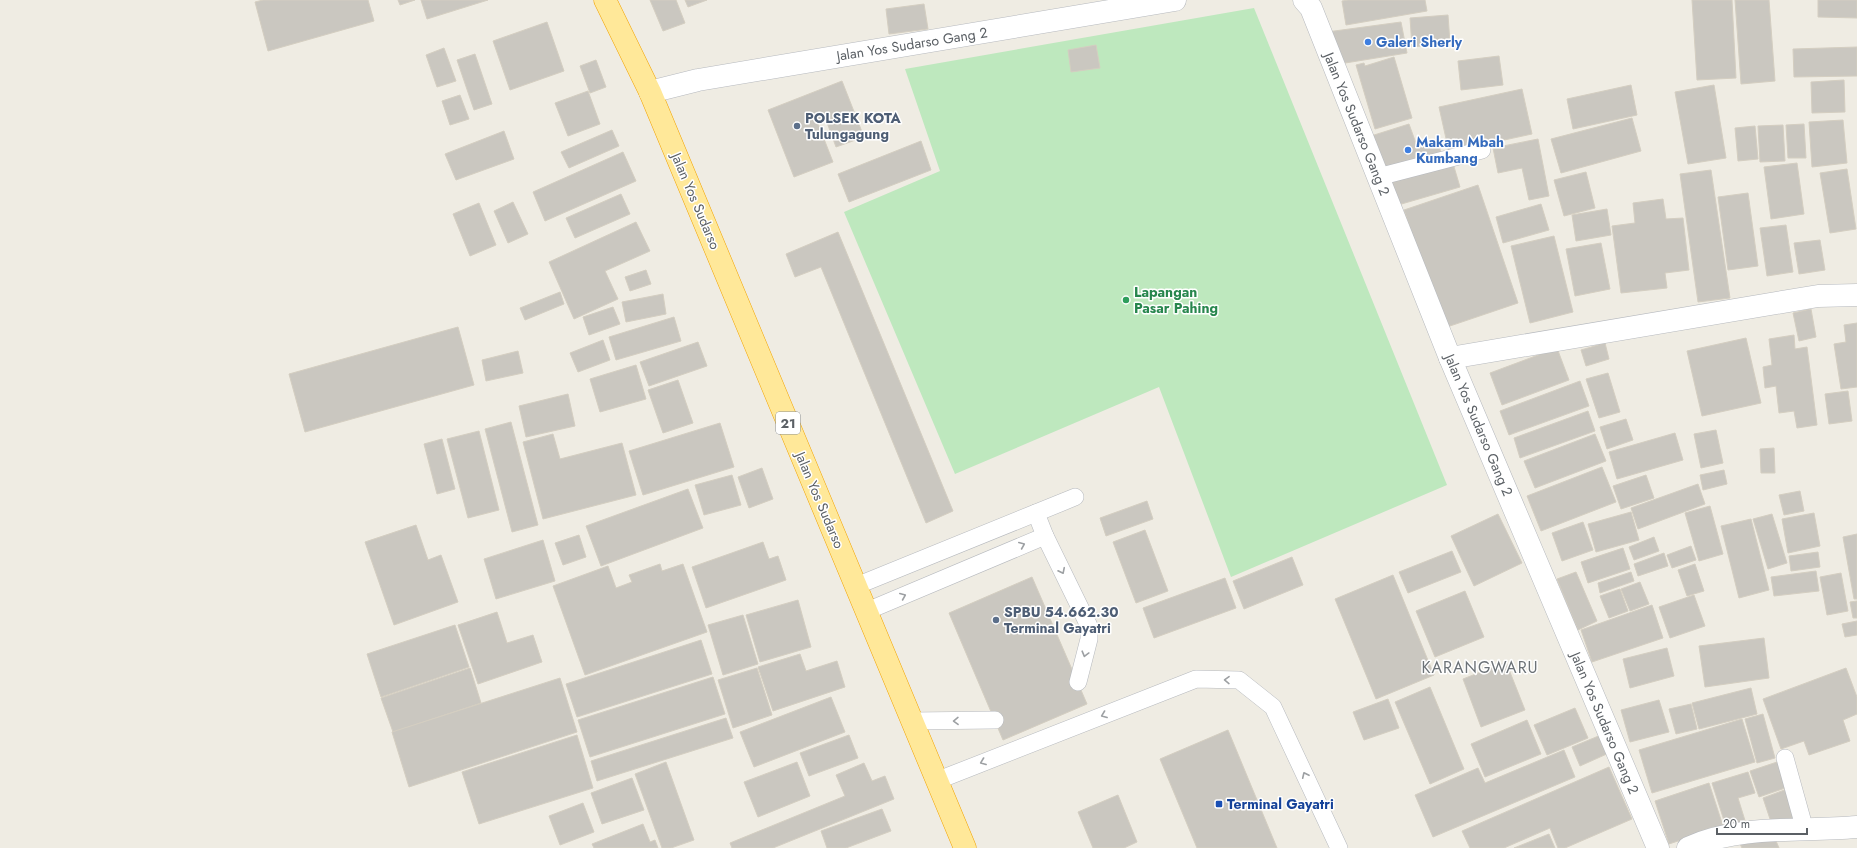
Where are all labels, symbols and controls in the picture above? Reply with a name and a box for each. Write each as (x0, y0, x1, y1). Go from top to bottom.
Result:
street label: Jalan Yos Sudarso Gang 2 (833, 22, 989, 66)
place label: Galeri Sherly (1376, 32, 1463, 52)
marker: Galeri Sherly (1363, 37, 1373, 47)
street label: Jalan Yos Sudarso Gang 2 (1318, 48, 1395, 199)
place label: POLSEK KOTA Tulungagung (805, 108, 901, 144)
marker: POLSEK KOTA Tulungagung (792, 121, 802, 131)
place label: Makam Mbah Kumbang (1416, 132, 1504, 168)
marker: Makam Mbah Kumbang (1403, 145, 1413, 155)
street label: Jalan Yos Sudarso (666, 148, 726, 253)
place label: Lapangan Pasar Pahing (1134, 282, 1218, 318)
marker: Lapangan Pasar Pahing (1121, 295, 1131, 305)
street label: Jalan Yos Sudarso Gang 2 (1439, 349, 1518, 499)
road number: 21 (776, 412, 800, 434)
street label: Jalan Yos Sudarso (790, 447, 850, 552)
one-way arrow (1018, 542, 1026, 550)
one-way arrow (1057, 566, 1065, 574)
one-way arrow (899, 592, 906, 600)
place label: SPBU 54.662.30 Terminal Gayatri (1004, 602, 1118, 638)
marker: SPBU 54.662.30 Terminal Gayatri (991, 615, 1001, 625)
street label: Jalan Yos Sudarso Gang 2 (1565, 647, 1644, 797)
one-way arrow (1081, 651, 1090, 658)
district label: KARANGWARU (1421, 656, 1539, 679)
one-way arrow (1224, 675, 1230, 684)
one-way arrow (1101, 710, 1108, 718)
one-way arrow (953, 716, 959, 725)
one-way arrow (980, 758, 987, 766)
one-way arrow (1302, 771, 1310, 779)
place label: Terminal Gayatri (1227, 794, 1334, 814)
marker: Terminal Gayatri (1214, 799, 1224, 809)
scale bar (1717, 810, 1807, 836)
text: 20 m (1723, 815, 1750, 833)

